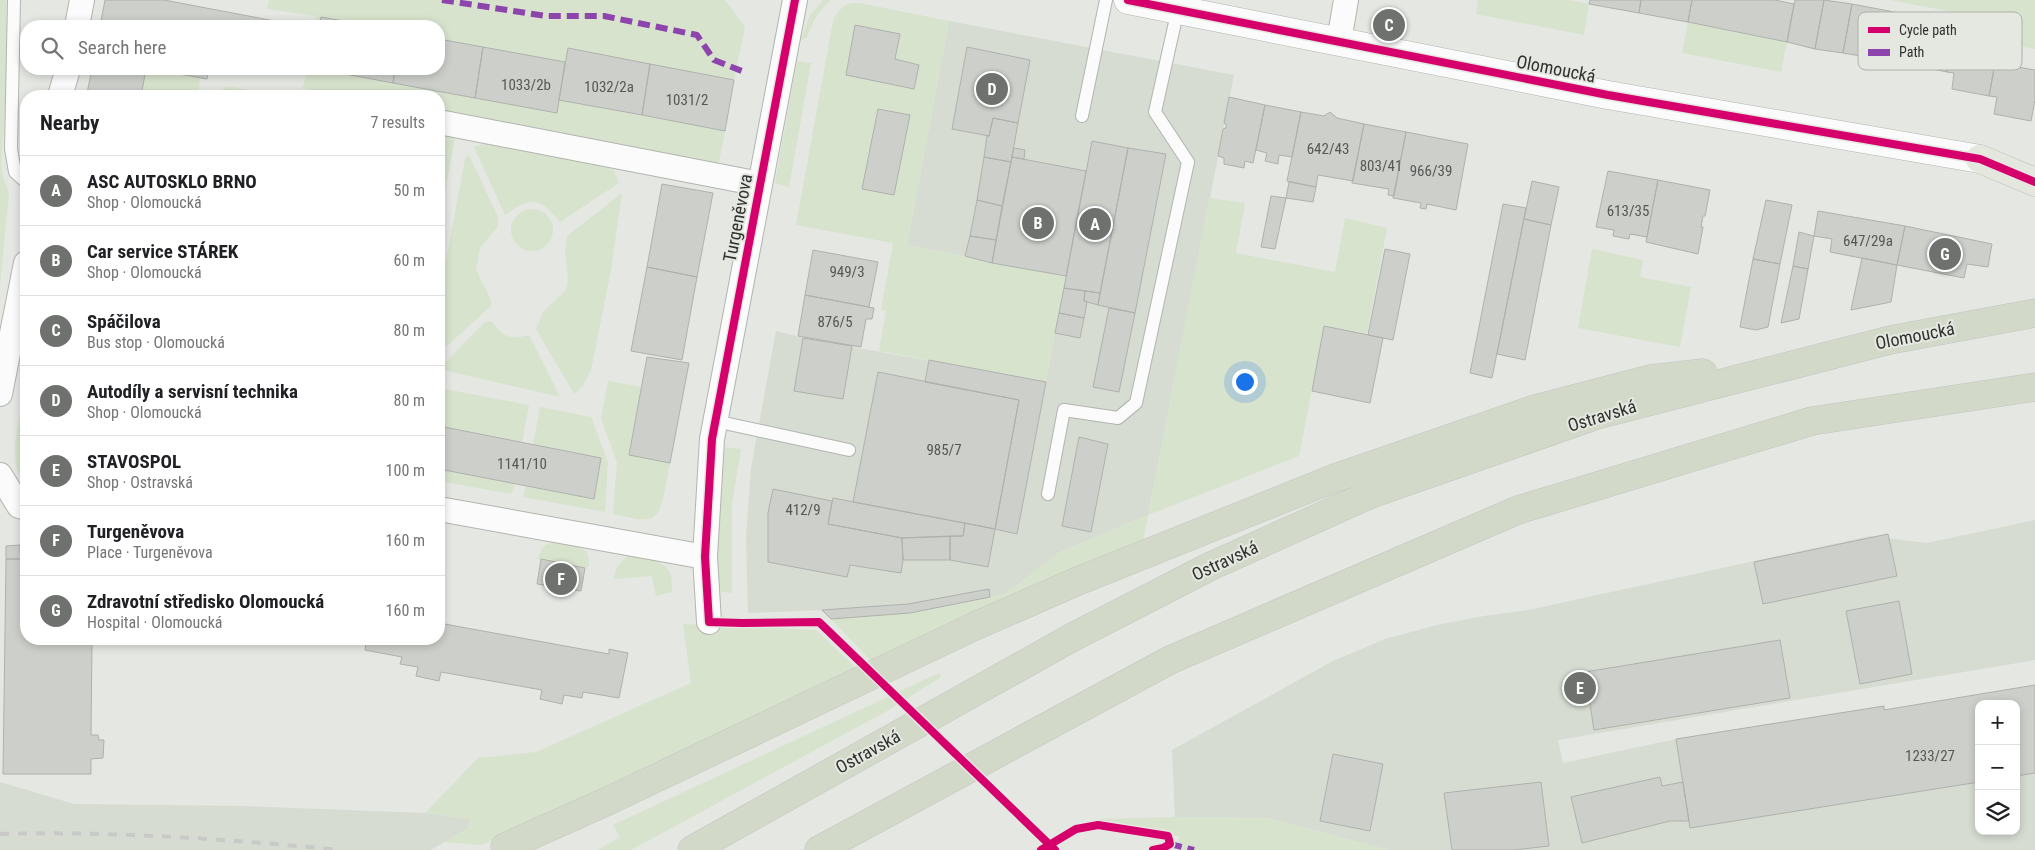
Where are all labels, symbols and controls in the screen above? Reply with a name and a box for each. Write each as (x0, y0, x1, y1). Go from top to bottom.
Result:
pin: C (1373, 6, 1405, 44)
legend (1858, 12, 2022, 70)
search box (20, 20, 445, 75)
text: Cycle path (1899, 22, 1957, 38)
icon: search (38, 34, 66, 62)
text: Search here (78, 36, 166, 59)
text: Path (1899, 44, 1924, 60)
street label: Olomoucká (1515, 51, 1598, 86)
pin: D (976, 70, 1008, 108)
house number: 1033/2b (501, 76, 551, 94)
house number: 1032/2a (584, 78, 634, 96)
house number: 1031/2 (666, 91, 708, 109)
text: Nearby (40, 111, 99, 135)
text: 7 results (370, 113, 425, 132)
house number: 642/43 (1307, 140, 1349, 158)
house number: 803/41 (1360, 157, 1402, 175)
house number: 966/39 (1410, 162, 1452, 180)
text: ASC AUTOSKLO BRNO (87, 170, 257, 193)
street label: Turgeněvova (719, 172, 756, 264)
text: A (51, 181, 61, 200)
text: 50 m (393, 181, 425, 200)
text: Shop · Olomoucká (87, 193, 202, 212)
house number: 613/35 (1607, 202, 1649, 220)
pin: B (1022, 204, 1054, 242)
pin: A (1079, 205, 1111, 243)
house number: 647/29a (1843, 232, 1893, 250)
pin: G (1929, 235, 1961, 273)
text: Car service STÁREK (87, 240, 238, 263)
text: B (52, 251, 60, 270)
text: 60 m (393, 251, 425, 270)
text: Shop · Olomoucká (87, 263, 202, 282)
house number: 949/3 (829, 263, 865, 281)
text: Spáčilova (87, 310, 161, 333)
house number: 876/5 (817, 313, 853, 331)
street label: Olomoucká (1873, 318, 1956, 353)
text: C (51, 321, 61, 340)
text: 80 m (393, 321, 425, 340)
text: Bus stop · Olomoucká (87, 333, 225, 352)
your location (1232, 369, 1258, 395)
text: Autodíly a servisní technika (87, 380, 298, 403)
text: D (51, 391, 61, 410)
text: 80 m (393, 391, 425, 410)
street label: Ostravská (1565, 395, 1639, 436)
text: Shop · Olomoucká (87, 403, 202, 422)
house number: 985/7 (926, 441, 962, 459)
text: STAVOSPOL (87, 450, 181, 473)
house number: 1141/10 (497, 455, 547, 473)
text: E (52, 461, 60, 480)
text: 100 m (386, 461, 425, 480)
text: Shop · Ostravská (87, 473, 193, 492)
house number: 412/9 (785, 501, 821, 519)
text: Turgeněvova (87, 520, 184, 543)
text: F (52, 531, 60, 550)
text: 160 m (386, 531, 425, 550)
street label: Ostravská (1188, 536, 1261, 585)
text: Place · Turgeněvova (87, 543, 213, 562)
pin: F (545, 560, 577, 598)
text: Zdravotní středisko Olomoucká (87, 590, 324, 613)
text: G (51, 601, 61, 620)
text: 160 m (386, 601, 425, 620)
text: Hospital · Olomoucká (87, 613, 223, 632)
pin: E (1564, 669, 1596, 707)
map controls (1975, 700, 2020, 835)
button: + (1975, 700, 2020, 745)
street label: Ostravská (832, 725, 904, 778)
button: − (1975, 745, 2020, 790)
house number: 1233/27 (1905, 747, 1955, 765)
button: layers (1975, 790, 2020, 835)

